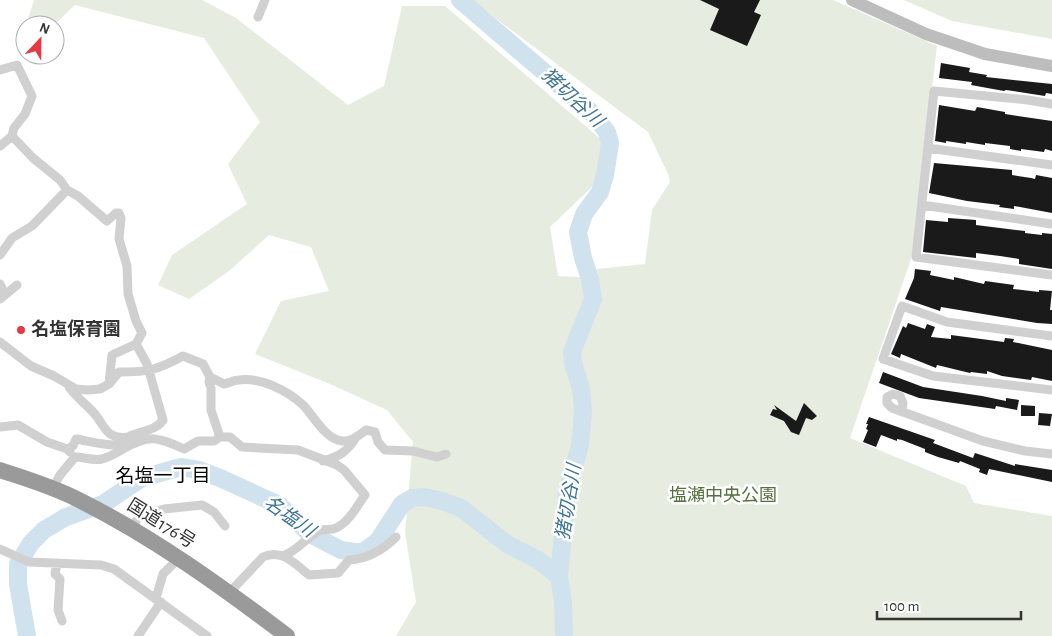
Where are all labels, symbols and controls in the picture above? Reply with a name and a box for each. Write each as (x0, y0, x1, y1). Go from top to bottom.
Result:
north arrow (15, 15, 65, 65)
text: N (37, 21, 52, 37)
water label: 猪切谷川 (538, 64, 608, 132)
place label: 名塩保育園 (31, 319, 121, 339)
marker: 名塩保育園 (15, 324, 27, 336)
water label: 猪切谷川 (553, 461, 585, 541)
district label: 名塩一丁目 (115, 465, 211, 486)
park label: 塩瀬中央公園 (669, 485, 777, 505)
water label: 名塩川 (260, 491, 321, 542)
street label: 国道176号 (124, 494, 199, 552)
scale bar (877, 588, 1021, 620)
text: 100 m (884, 599, 919, 614)

